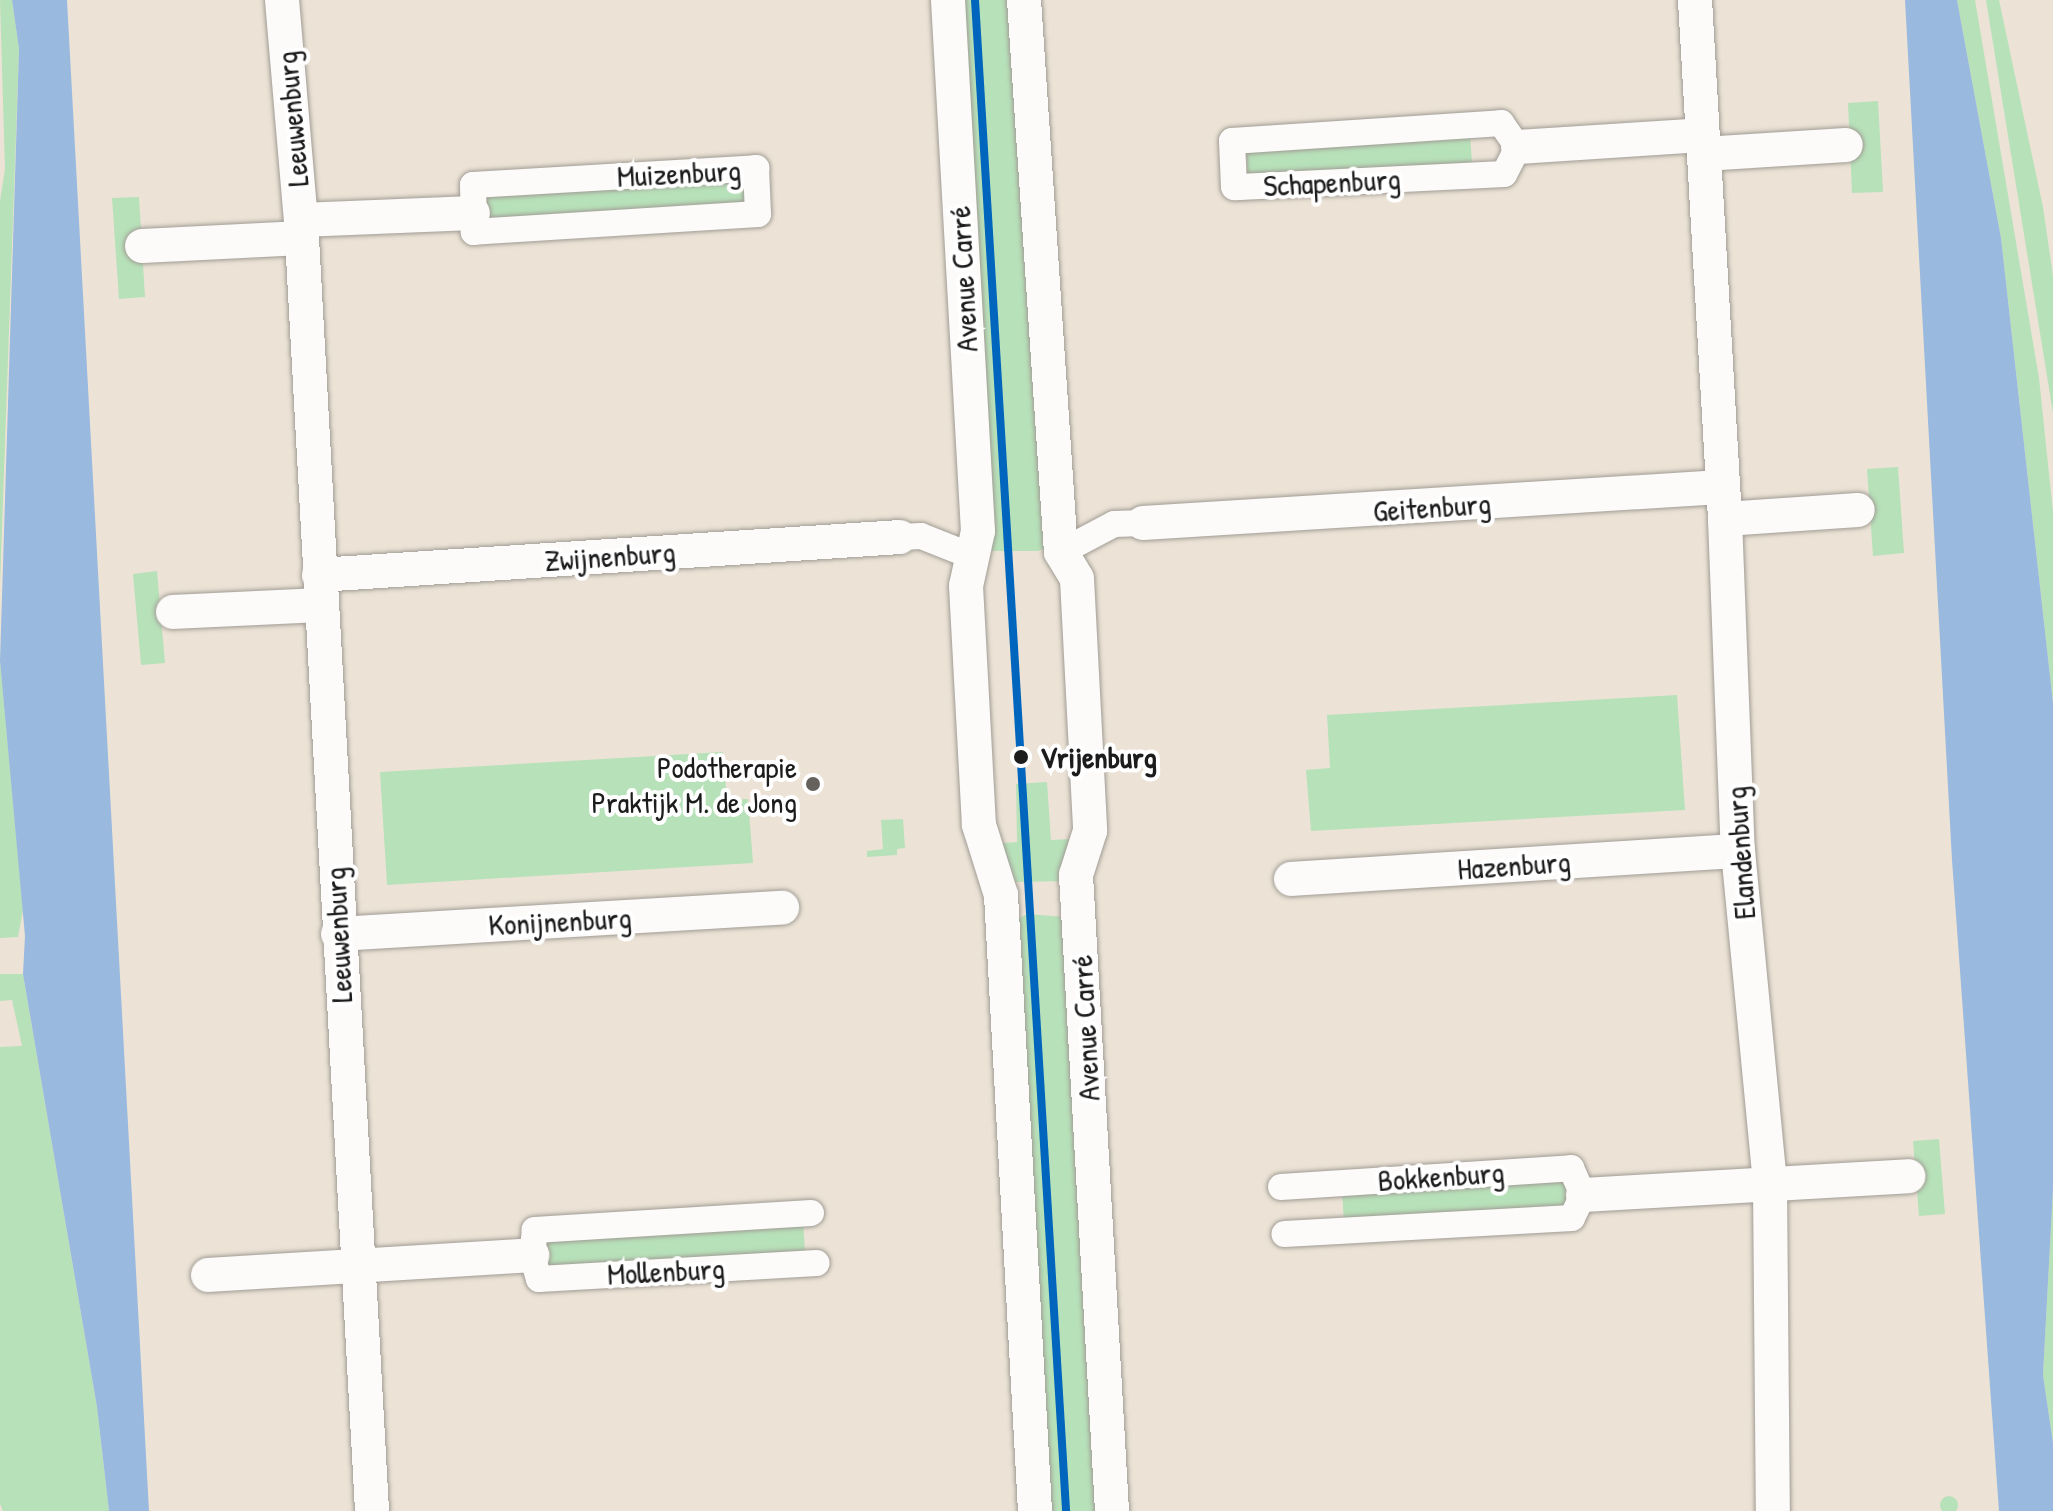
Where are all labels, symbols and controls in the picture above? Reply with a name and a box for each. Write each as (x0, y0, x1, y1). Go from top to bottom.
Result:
street label: Leeuwenburg (268, 50, 316, 188)
street label: Muizenburg (616, 152, 742, 194)
street label: Schapenburg (1262, 160, 1402, 204)
street label: Avenue Carré (941, 205, 985, 353)
street label: Geitenburg (1372, 485, 1492, 529)
street label: Zwijnenburg (543, 533, 677, 579)
place label: Vrijenburg (1040, 739, 1157, 775)
marker: Vrijenburg (1009, 745, 1033, 769)
place label: Podotherapie Praktijk M. de Jong (592, 749, 797, 820)
marker: Podotherapie Praktijk M. de Jong (804, 775, 822, 793)
street label: Elandenburg (1717, 785, 1763, 921)
street label: Hazenburg (1456, 843, 1572, 887)
street label: Leeuwenburg (316, 866, 360, 1004)
street label: Konijnenburg (487, 899, 633, 943)
street label: Avenue Carré (1063, 954, 1107, 1102)
street label: Bokkenburg (1376, 1154, 1506, 1198)
street label: Mollenburg (606, 1250, 726, 1292)

